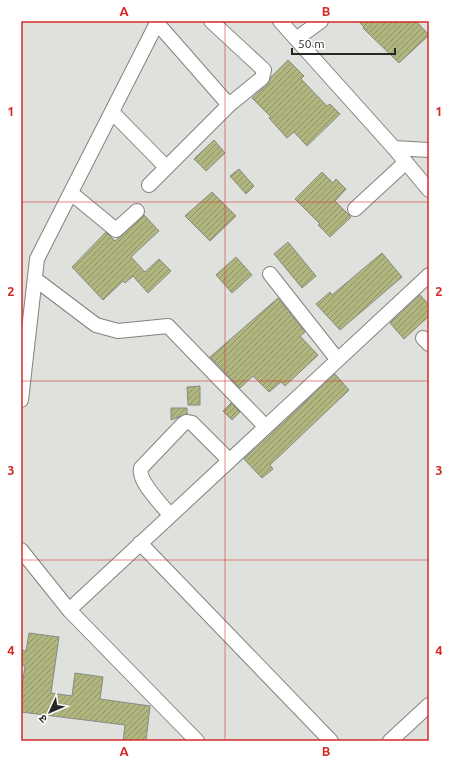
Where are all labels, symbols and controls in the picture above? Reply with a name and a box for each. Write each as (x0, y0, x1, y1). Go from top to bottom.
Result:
text: A (119, 4, 129, 18)
text: B (322, 4, 331, 18)
scale bar (292, 30, 395, 56)
text: 50 m (298, 37, 325, 50)
text: 1 (7, 104, 15, 118)
text: 1 (435, 104, 443, 118)
text: 2 (7, 284, 15, 298)
text: 2 (435, 284, 443, 298)
text: 3 (7, 463, 15, 477)
text: 3 (435, 463, 443, 477)
text: 4 (7, 643, 15, 657)
text: 4 (435, 643, 443, 657)
north arrow (30, 692, 70, 732)
text: उ (36, 712, 49, 725)
text: A (119, 744, 129, 758)
text: B (322, 744, 331, 758)

